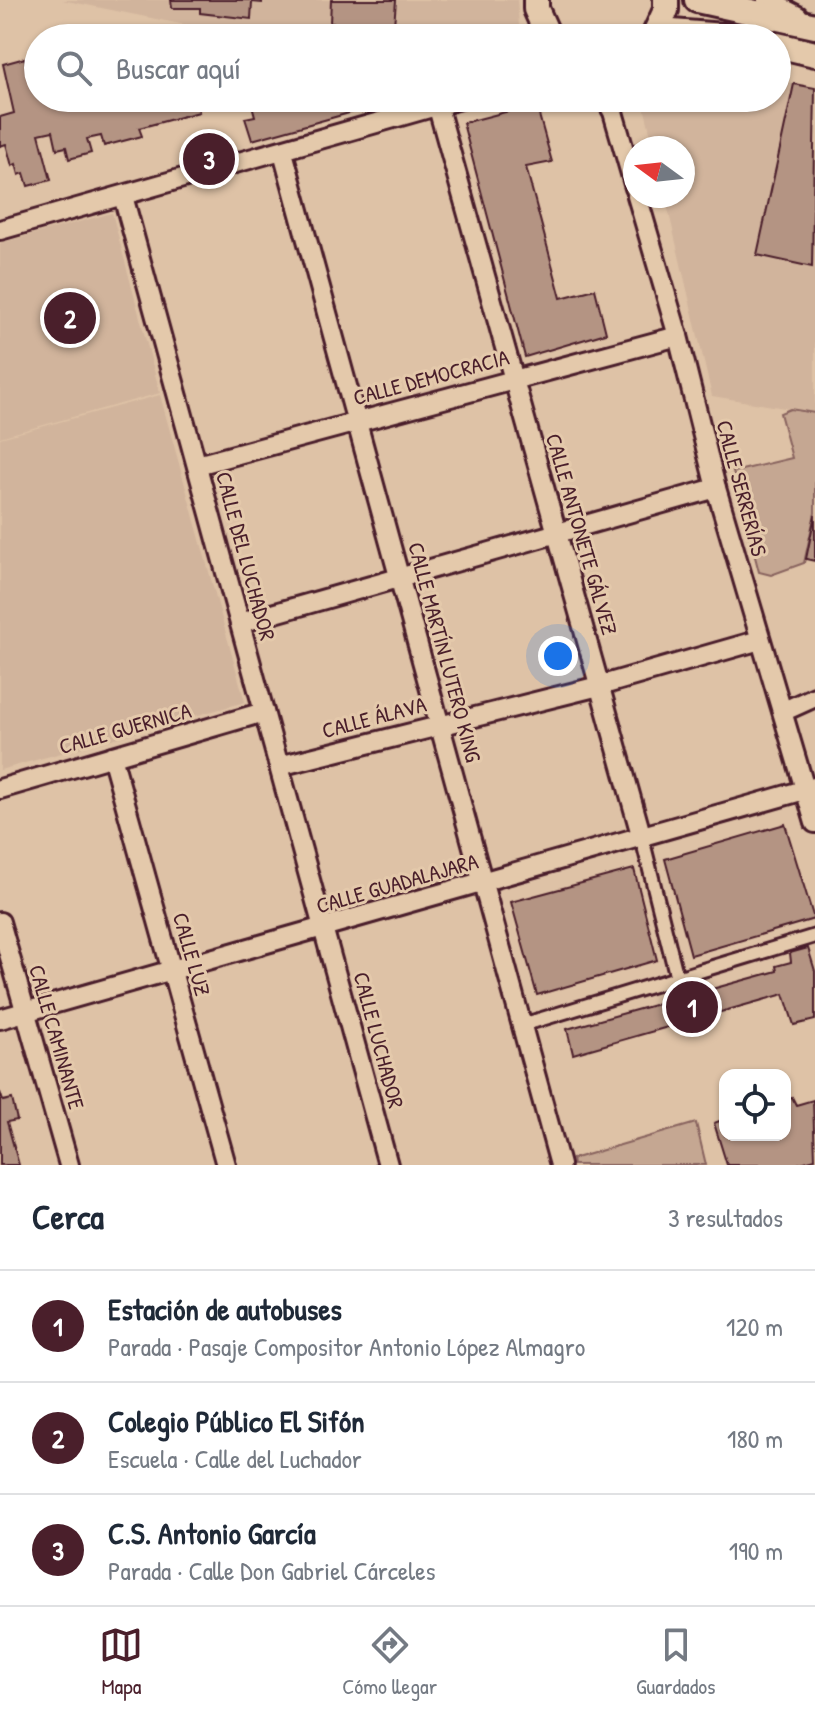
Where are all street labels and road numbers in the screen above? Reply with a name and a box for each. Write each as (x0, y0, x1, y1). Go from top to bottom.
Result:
street label: CALLE DEMOCRACIA (350, 342, 512, 412)
street label: CALLE SERRERÍAS (709, 417, 775, 559)
street label: CALLE ANTONETE GÁLVEZ (539, 430, 625, 638)
street label: CALLE DEL LUCHADOR (209, 468, 283, 644)
street label: CALLE MARTÍN LUTERO KING (401, 539, 489, 766)
street label: CALLE ÁLAVA (319, 689, 430, 745)
street label: CALLE GUERNICA (56, 695, 195, 761)
street label: CALLE GUADALAJARA (313, 845, 482, 920)
street label: CALLE LUZ (166, 909, 218, 999)
street label: CALLE CAMINANTE (22, 961, 92, 1113)
street label: CALLE LUCHADOR (346, 969, 412, 1111)

